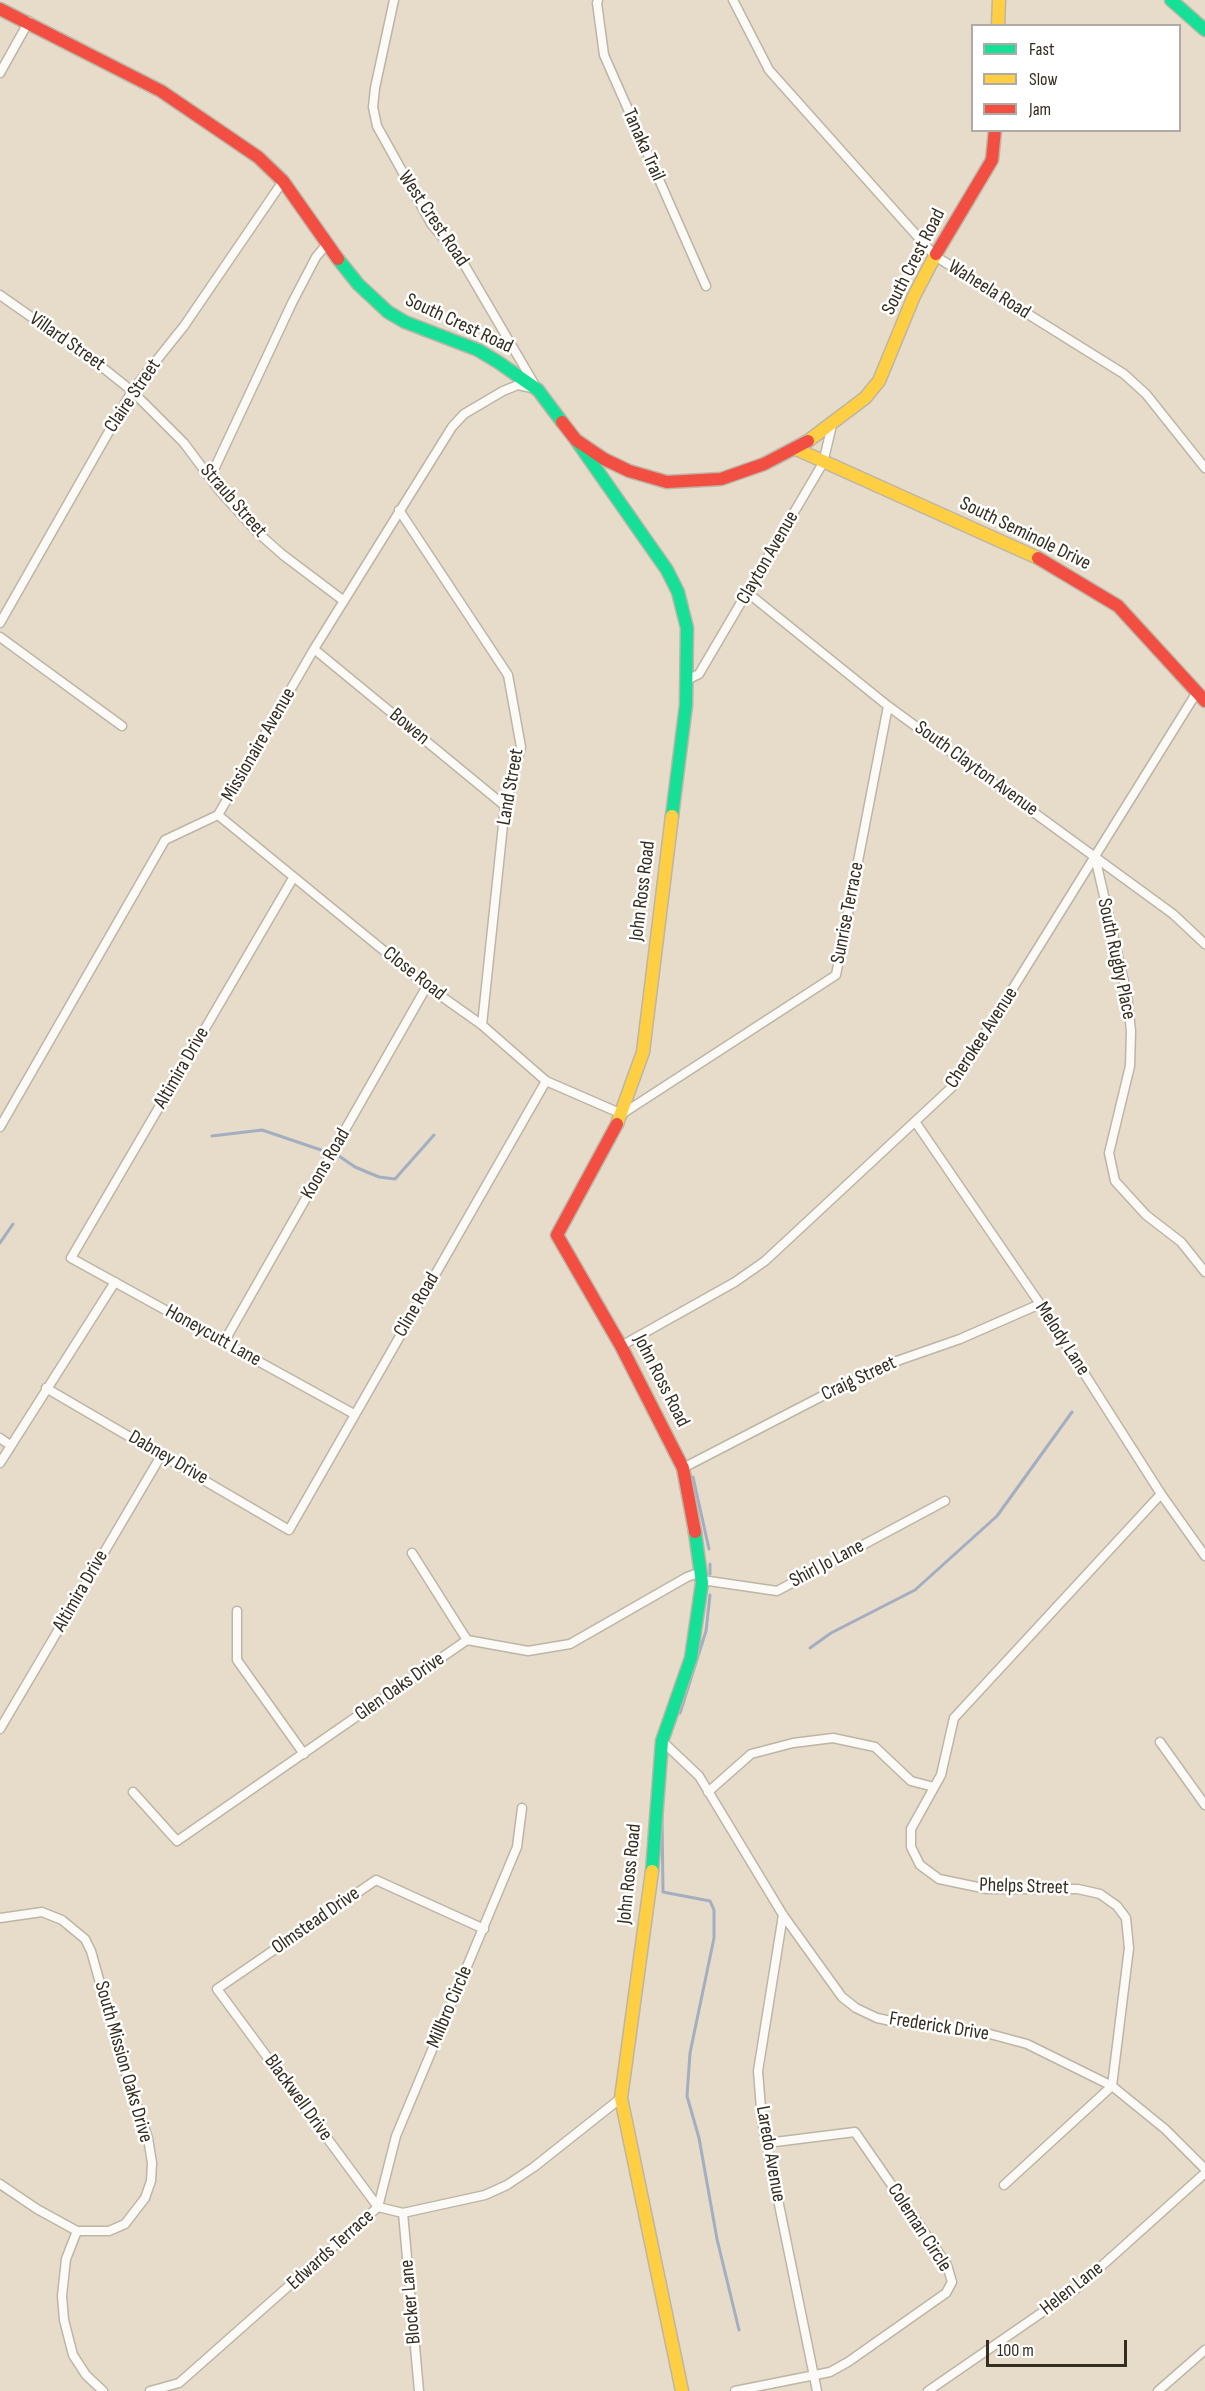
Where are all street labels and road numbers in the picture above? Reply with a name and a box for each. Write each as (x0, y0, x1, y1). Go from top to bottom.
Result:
street label: Tanaka Trail (616, 105, 670, 185)
street label: West Crest Road (392, 167, 474, 271)
street label: South Crest Road (877, 205, 951, 319)
street label: Waheela Road (943, 255, 1035, 325)
street label: South Crest Road (401, 289, 517, 359)
street label: Villard Street (24, 307, 110, 377)
street label: Claire Street (100, 355, 166, 437)
street label: Straub Street (194, 459, 272, 543)
street label: South Seminole Drive (956, 492, 1094, 576)
street label: Clayton Avenue (732, 507, 804, 609)
street label: Missionaire Avenue (217, 684, 301, 806)
street label: Bowen (384, 703, 434, 751)
street label: South Clayton Avenue (910, 716, 1042, 822)
street label: Land Street (492, 747, 530, 827)
street label: John Ross Road (625, 840, 661, 942)
street label: Sunrise Terrace (826, 860, 870, 966)
street label: South Rugby Place (1091, 896, 1141, 1022)
street label: Close Road (378, 942, 450, 1006)
street label: Cherokee Avenue (940, 983, 1024, 1093)
street label: Altimira Drive (149, 1023, 215, 1113)
street label: Koons Road (296, 1124, 356, 1204)
street label: Cline Road (389, 1268, 445, 1342)
street label: Melody Lane (1029, 1298, 1095, 1380)
street label: Honeycutt Lane (161, 1300, 265, 1372)
street label: John Ross Road (627, 1331, 695, 1431)
street label: Craig Street (818, 1351, 900, 1407)
street label: Dabney Drive (124, 1426, 212, 1490)
street label: Shirl Jo Lane (786, 1534, 868, 1594)
street label: Altimira Drive (48, 1546, 114, 1636)
street label: Glen Oaks Drive (351, 1647, 449, 1727)
street label: John Ross Road (613, 1823, 647, 1925)
street label: Phelps Street (979, 1873, 1069, 1901)
street label: Olmstead Drive (267, 1882, 365, 1960)
street label: Millbro Circle (422, 1962, 478, 2052)
street label: South Mission Oaks Drive (89, 1979, 157, 2145)
street label: Frederick Drive (887, 2007, 991, 2047)
street label: Blackwell Drive (259, 2050, 337, 2146)
street label: Laredo Avenue (750, 2104, 790, 2204)
street label: Coleman Circle (882, 2179, 956, 2277)
street label: Edwards Terrace (283, 2205, 379, 2295)
street label: Helen Lane (1036, 2257, 1108, 2321)
street label: Blocker Lane (395, 2259, 427, 2345)

